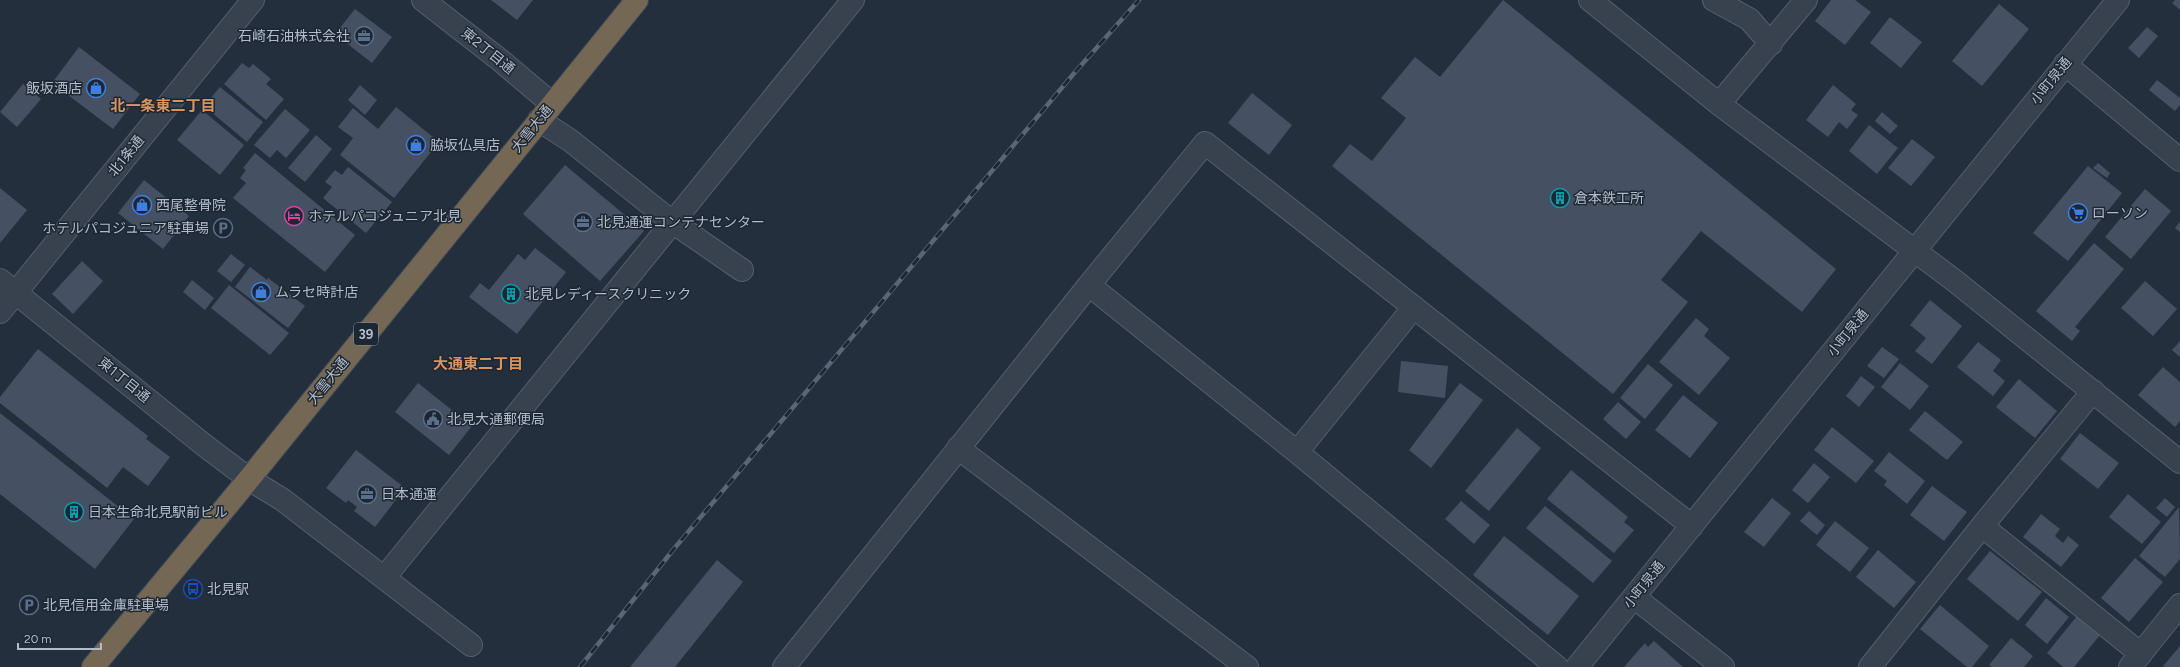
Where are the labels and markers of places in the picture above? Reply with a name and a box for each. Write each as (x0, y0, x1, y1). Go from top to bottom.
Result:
office icon: 石崎石油株式会社 (353, 25, 375, 47)
place label: 石崎石油株式会社 (238, 28, 350, 45)
shop icon: 飯坂酒店 (85, 77, 107, 99)
place label: 飯坂酒店 (26, 80, 82, 97)
shop icon: 脇坂仏具店 (405, 134, 427, 156)
place label: 脇坂仏具店 (430, 137, 500, 154)
building icon: 倉本鉄工所 (1549, 187, 1571, 209)
place label: 倉本鉄工所 (1574, 190, 1644, 207)
shop icon: 西尾整骨院 (131, 194, 153, 216)
place label: 西尾整骨院 (156, 197, 226, 214)
supermarket icon: ローソン (2067, 202, 2089, 224)
hotel icon: ホテルパコジュニア北見 (283, 205, 305, 227)
place label: ローソン (2092, 205, 2148, 222)
place label: ホテルパコジュニア北見 (308, 208, 461, 225)
office icon: 北見通運コンテナセンター (572, 211, 594, 233)
place label: 北見通運コンテナセンター (597, 214, 765, 231)
parking icon: ホテルパコジュニア駐車場 (212, 217, 234, 239)
place label: ホテルパコジュニア駐車場 (42, 220, 209, 237)
shop icon: ムラセ時計店 (250, 281, 272, 303)
building icon: 北見レディースクリニック (500, 283, 522, 305)
place label: ムラセ時計店 (275, 284, 358, 301)
place label: 北見レディースクリニック (525, 286, 691, 303)
public building icon: 北見大通郵便局 (422, 408, 444, 430)
place label: 北見大通郵便局 (447, 411, 545, 428)
office icon: 日本通運 (356, 483, 378, 505)
place label: 日本通運 (381, 486, 437, 503)
building icon: 日本生命北見駅前ビル (63, 501, 85, 523)
place label: 日本生命北見駅前ビル (88, 504, 228, 521)
bus stop icon: 北見駅 (182, 578, 204, 600)
place label: 北見駅 (207, 581, 249, 598)
parking icon: 北見信用金庫駐車場 (18, 594, 40, 616)
place label: 北見信用金庫駐車場 (43, 597, 169, 614)

